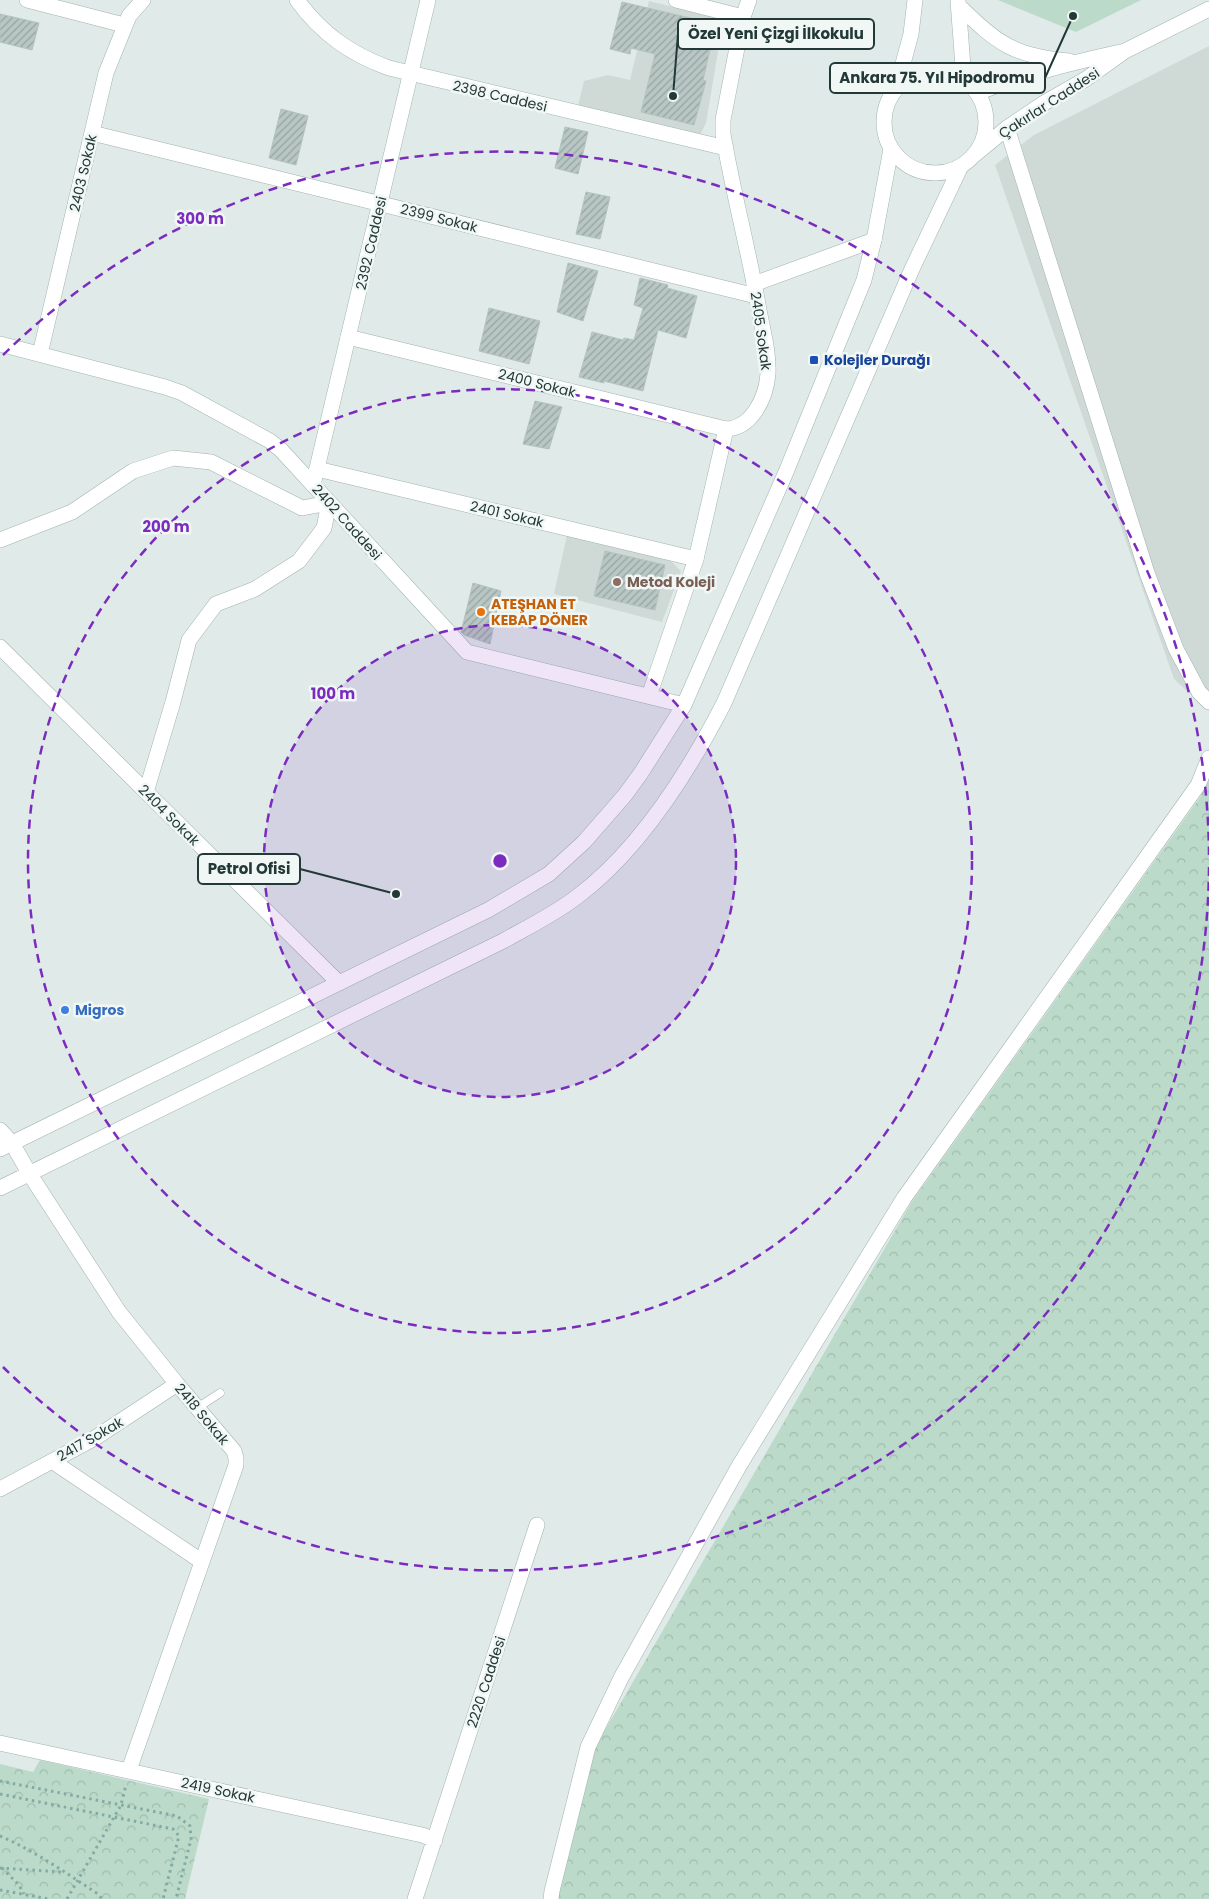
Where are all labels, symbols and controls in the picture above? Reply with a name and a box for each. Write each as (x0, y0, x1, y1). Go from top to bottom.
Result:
callout: Özel Yeni Çizgi İlkokulu (678, 19, 874, 49)
text: Özel Yeni Çizgi İlkokulu (688, 23, 864, 44)
callout: Ankara 75. Yıl Hipodromu (830, 63, 1045, 93)
street label: Çakırlar Caddesi (995, 63, 1103, 143)
text: Ankara 75. Yıl Hipodromu (839, 67, 1035, 88)
street label: 2398 Caddesi (451, 75, 549, 117)
street label: 2403 Sokak (64, 132, 102, 214)
street label: 2392 Caddesi (351, 194, 391, 292)
street label: 2399 Sokak (398, 199, 480, 237)
text: 300 m (176, 208, 224, 229)
street label: 2405 Sokak (746, 290, 777, 372)
place label: Kolejler Durağı (824, 350, 930, 370)
marker: Kolejler Durağı (808, 354, 820, 366)
street label: 2400 Sokak (496, 364, 579, 402)
street label: 2402 Caddesi (307, 480, 387, 564)
street label: 2401 Sokak (468, 496, 547, 532)
text: 200 m (142, 516, 190, 537)
place label: Metod Koleji (627, 572, 715, 592)
marker: Metod Koleji (611, 576, 623, 588)
place label: ATEŞHAN ET KEBAP DÖNER (491, 594, 588, 630)
marker: ATEŞHAN ET KEBAP DÖNER (475, 606, 487, 618)
text: 100 m (311, 683, 355, 704)
street label: 2404 Sokak (134, 780, 205, 851)
centre of rings (491, 852, 509, 870)
callout: Petrol Ofisi (198, 854, 300, 884)
text: Petrol Ofisi (208, 858, 290, 879)
place label: Migros (75, 1000, 124, 1020)
marker: Migros (59, 1004, 71, 1016)
street label: 2418 Sokak (170, 1379, 234, 1450)
street label: 2417 Sokak (53, 1412, 128, 1466)
street label: 2220 Caddesi (462, 1634, 510, 1730)
street label: 2419 Sokak (179, 1772, 258, 1808)

